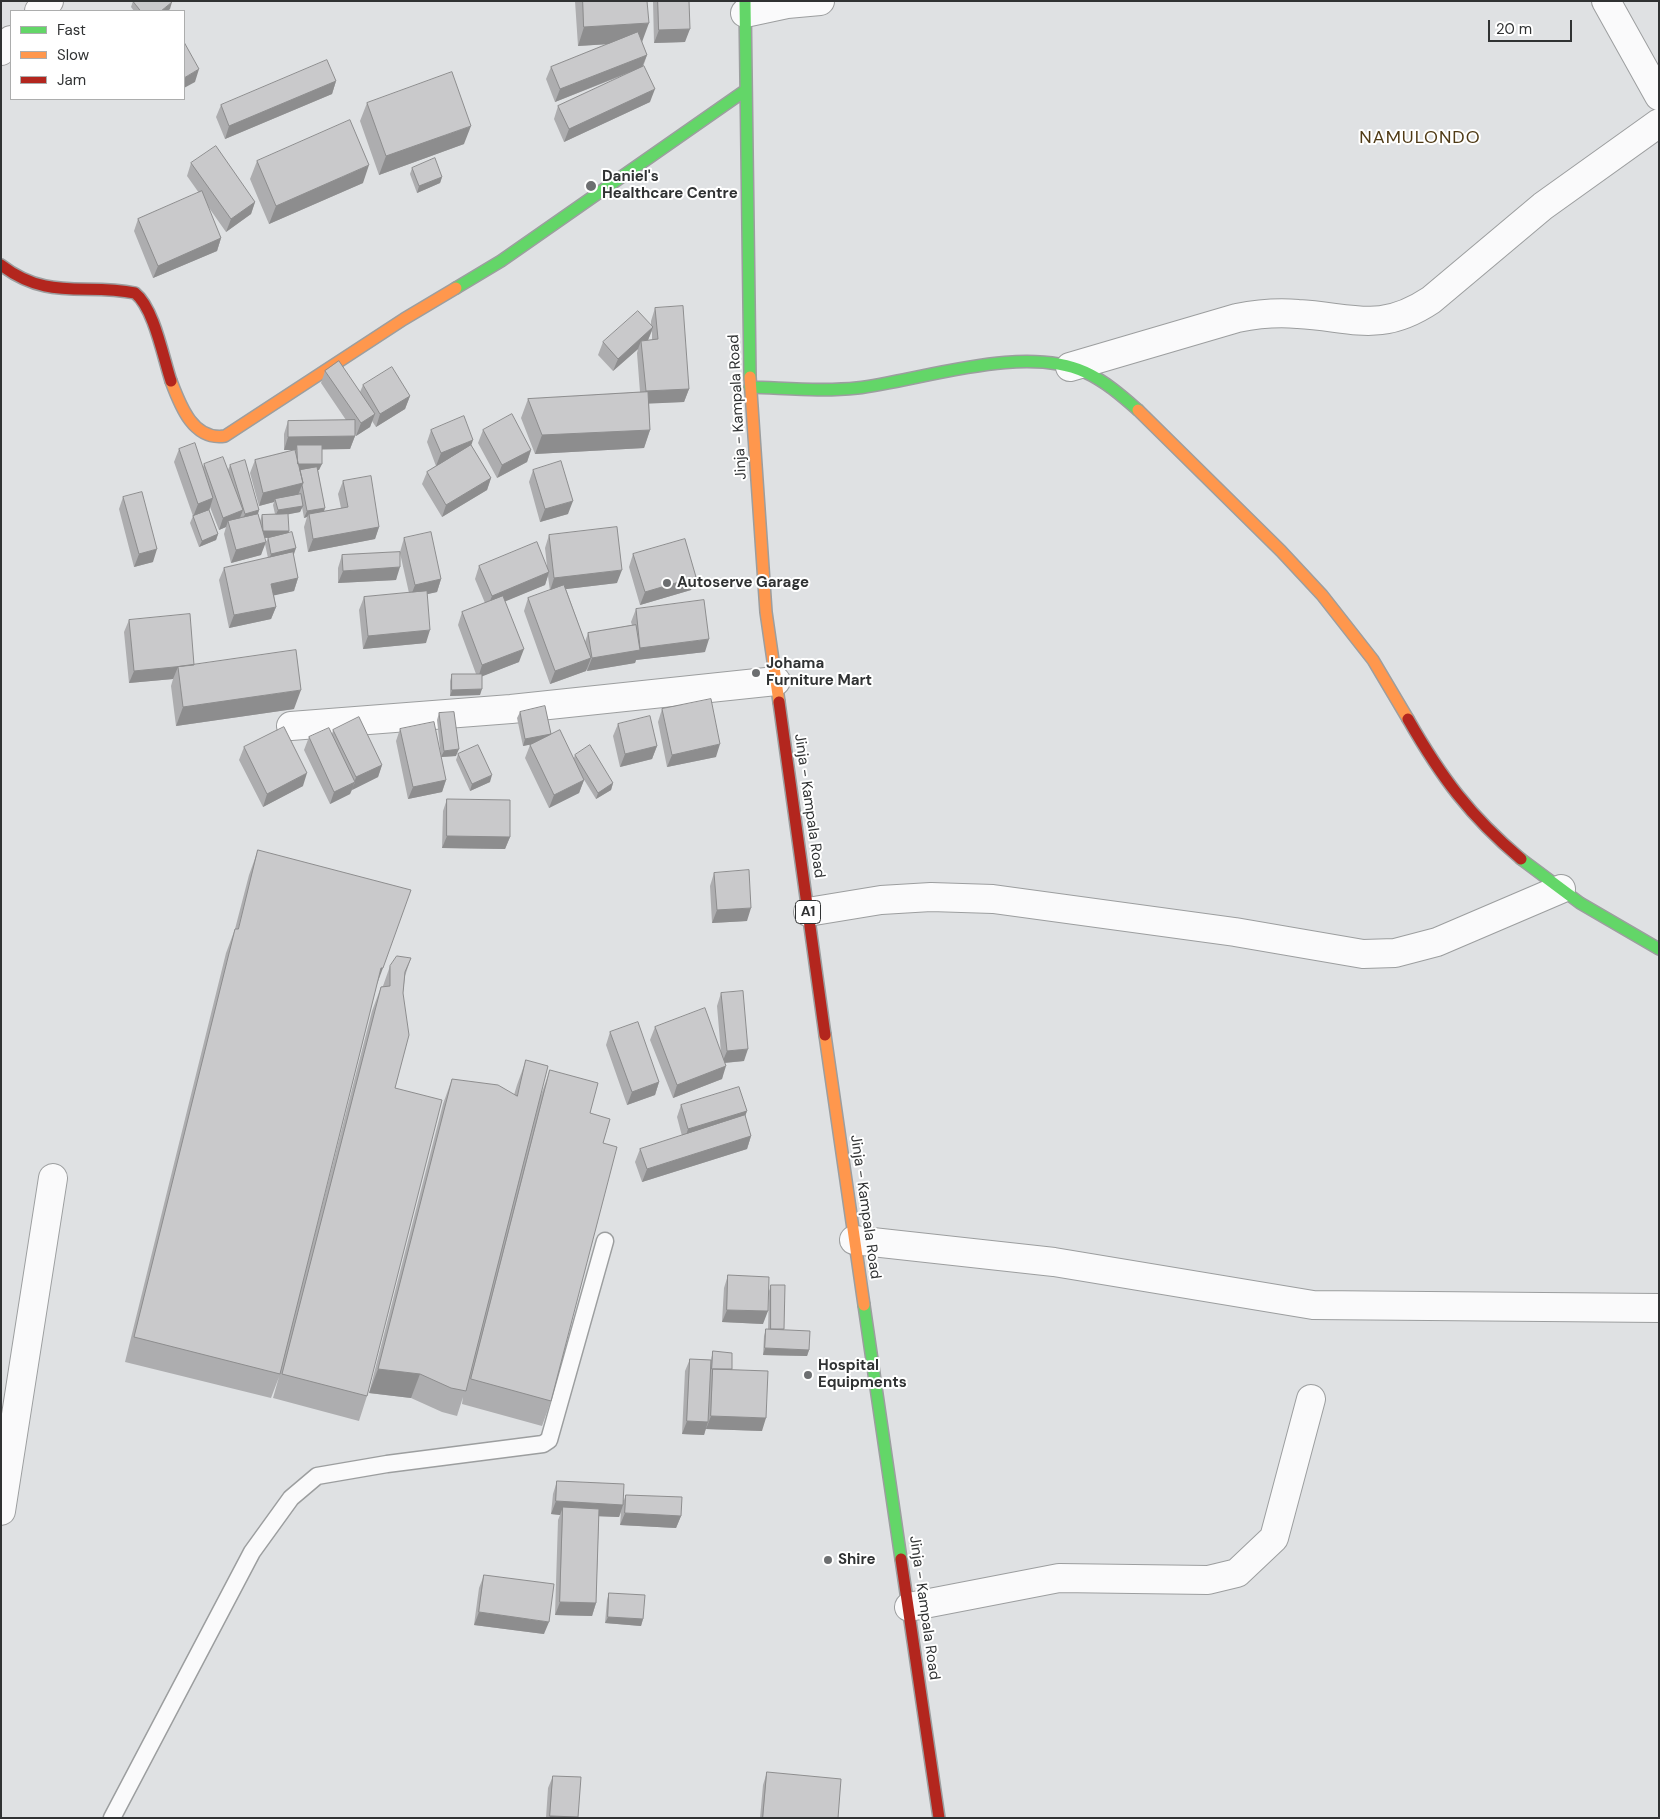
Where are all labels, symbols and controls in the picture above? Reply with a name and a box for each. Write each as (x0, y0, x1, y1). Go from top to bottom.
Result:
legend (10, 10, 185, 100)
scale bar (1490, 10, 1574, 42)
text: 20 m (1496, 19, 1532, 39)
text: Fast (57, 20, 86, 40)
text: Slow (57, 45, 89, 65)
text: Jam (57, 70, 86, 90)
district label: NAMULONDO (1358, 127, 1482, 149)
place label: Daniel's Healthcare Centre (602, 168, 738, 203)
marker: Daniel's Healthcare Centre (584, 179, 598, 193)
street label: Jinja - Kampala Road (725, 334, 751, 480)
place label: Autoserve Garage (677, 574, 809, 592)
marker: Autoserve Garage (661, 577, 673, 589)
place label: Johama Furniture Mart (766, 655, 872, 690)
marker: Johama Furniture Mart (750, 667, 762, 679)
street label: Jinja - Kampala Road (790, 733, 828, 879)
road number: A1 (796, 900, 820, 924)
street label: Jinja - Kampala Road (846, 1134, 884, 1280)
place label: Hospital Equipments (818, 1357, 907, 1392)
marker: Hospital Equipments (802, 1369, 814, 1381)
street label: Jinja - Kampala Road (905, 1535, 943, 1681)
place label: Shire (838, 1551, 875, 1569)
marker: Shire (822, 1554, 834, 1566)

